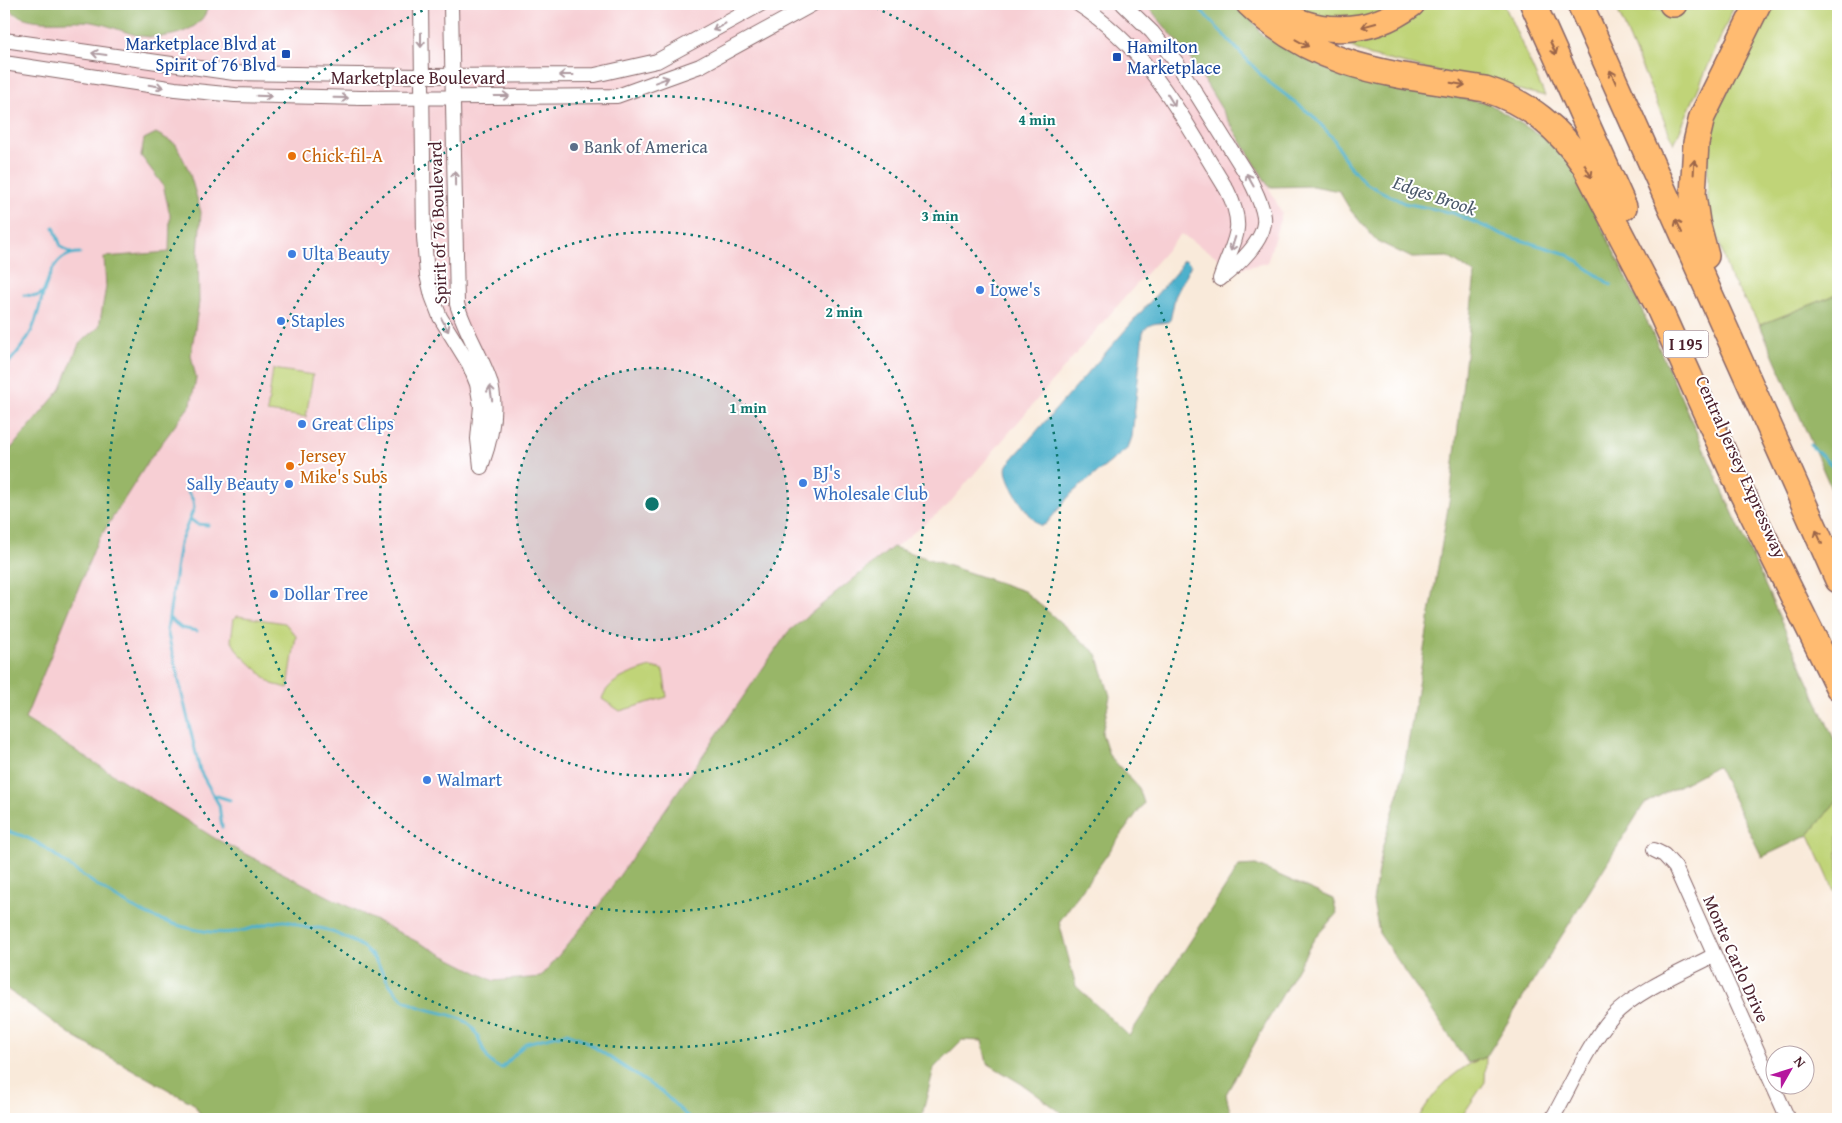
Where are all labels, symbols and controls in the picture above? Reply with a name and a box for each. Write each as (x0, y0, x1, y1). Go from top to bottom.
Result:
one-way arrow (1361, 21, 1377, 31)
one-way arrow (711, 22, 726, 32)
place label: Marketplace Blvd at Spirit of 76 Blvd (125, 30, 277, 78)
one-way arrow (416, 32, 426, 48)
place label: Hamilton Marketplace (1127, 33, 1221, 81)
one-way arrow (1295, 39, 1309, 49)
one-way arrow (1548, 40, 1558, 55)
marker: Marketplace Blvd at Spirit of 76 Blvd (280, 48, 292, 60)
one-way arrow (91, 49, 107, 59)
marker: Hamilton Marketplace (1111, 51, 1123, 63)
street label: Marketplace Boulevard (331, 64, 506, 91)
one-way arrow (1607, 70, 1617, 85)
one-way arrow (559, 71, 575, 80)
one-way arrow (653, 75, 669, 84)
one-way arrow (1450, 80, 1466, 90)
one-way arrow (147, 82, 163, 92)
one-way arrow (255, 91, 271, 101)
one-way arrow (494, 91, 510, 101)
one-way arrow (333, 93, 349, 103)
one-way arrow (1167, 93, 1177, 107)
text: 4 min (1018, 109, 1056, 130)
place label: Bank of America (584, 133, 708, 160)
street label: Spirit of 76 Boulevard (421, 141, 454, 305)
marker: Bank of America (568, 141, 580, 153)
place label: Chick-fil-A (302, 142, 383, 169)
marker: Chick-fil-A (286, 150, 298, 162)
one-way arrow (1689, 159, 1698, 175)
one-way arrow (1583, 163, 1593, 178)
water label: Edges Brook (1389, 167, 1481, 222)
one-way arrow (450, 170, 460, 186)
one-way arrow (1244, 174, 1254, 188)
text: 3 min (921, 205, 959, 226)
one-way arrow (1674, 219, 1683, 234)
one-way arrow (1228, 236, 1238, 252)
place label: Ulta Beauty (302, 240, 390, 267)
marker: Ulta Beauty (286, 248, 298, 260)
place label: Lowe's (990, 276, 1040, 303)
marker: Lowe's (974, 284, 986, 296)
text: 2 min (825, 301, 863, 322)
place label: Staples (291, 307, 345, 334)
marker: Staples (275, 315, 287, 327)
one-way arrow (440, 318, 450, 332)
road number: I 195 (1664, 330, 1708, 358)
street label: Central Jersey Expressway (1689, 371, 1794, 562)
one-way arrow (486, 385, 496, 401)
text: 1 min (729, 397, 767, 418)
place label: Great Clips (312, 410, 394, 437)
marker: Great Clips (296, 418, 308, 430)
place label: Jersey Mike's Subs (298, 442, 388, 490)
place label: BJ's Wholesale Club (813, 459, 928, 507)
marker: Jersey Mike's Subs (284, 460, 296, 472)
place label: Sally Beauty (186, 470, 279, 497)
marker: BJ's Wholesale Club (797, 477, 809, 489)
marker: Sally Beauty (283, 478, 295, 490)
centre of rings (643, 495, 661, 513)
one-way arrow (1813, 530, 1823, 545)
place label: Dollar Tree (284, 580, 368, 607)
marker: Dollar Tree (268, 588, 280, 600)
place label: Walmart (437, 766, 503, 793)
marker: Walmart (421, 774, 433, 786)
street label: Monte Carlo Drive (1696, 891, 1777, 1027)
north arrow (1764, 1046, 1814, 1096)
text: N (1789, 1052, 1811, 1072)

